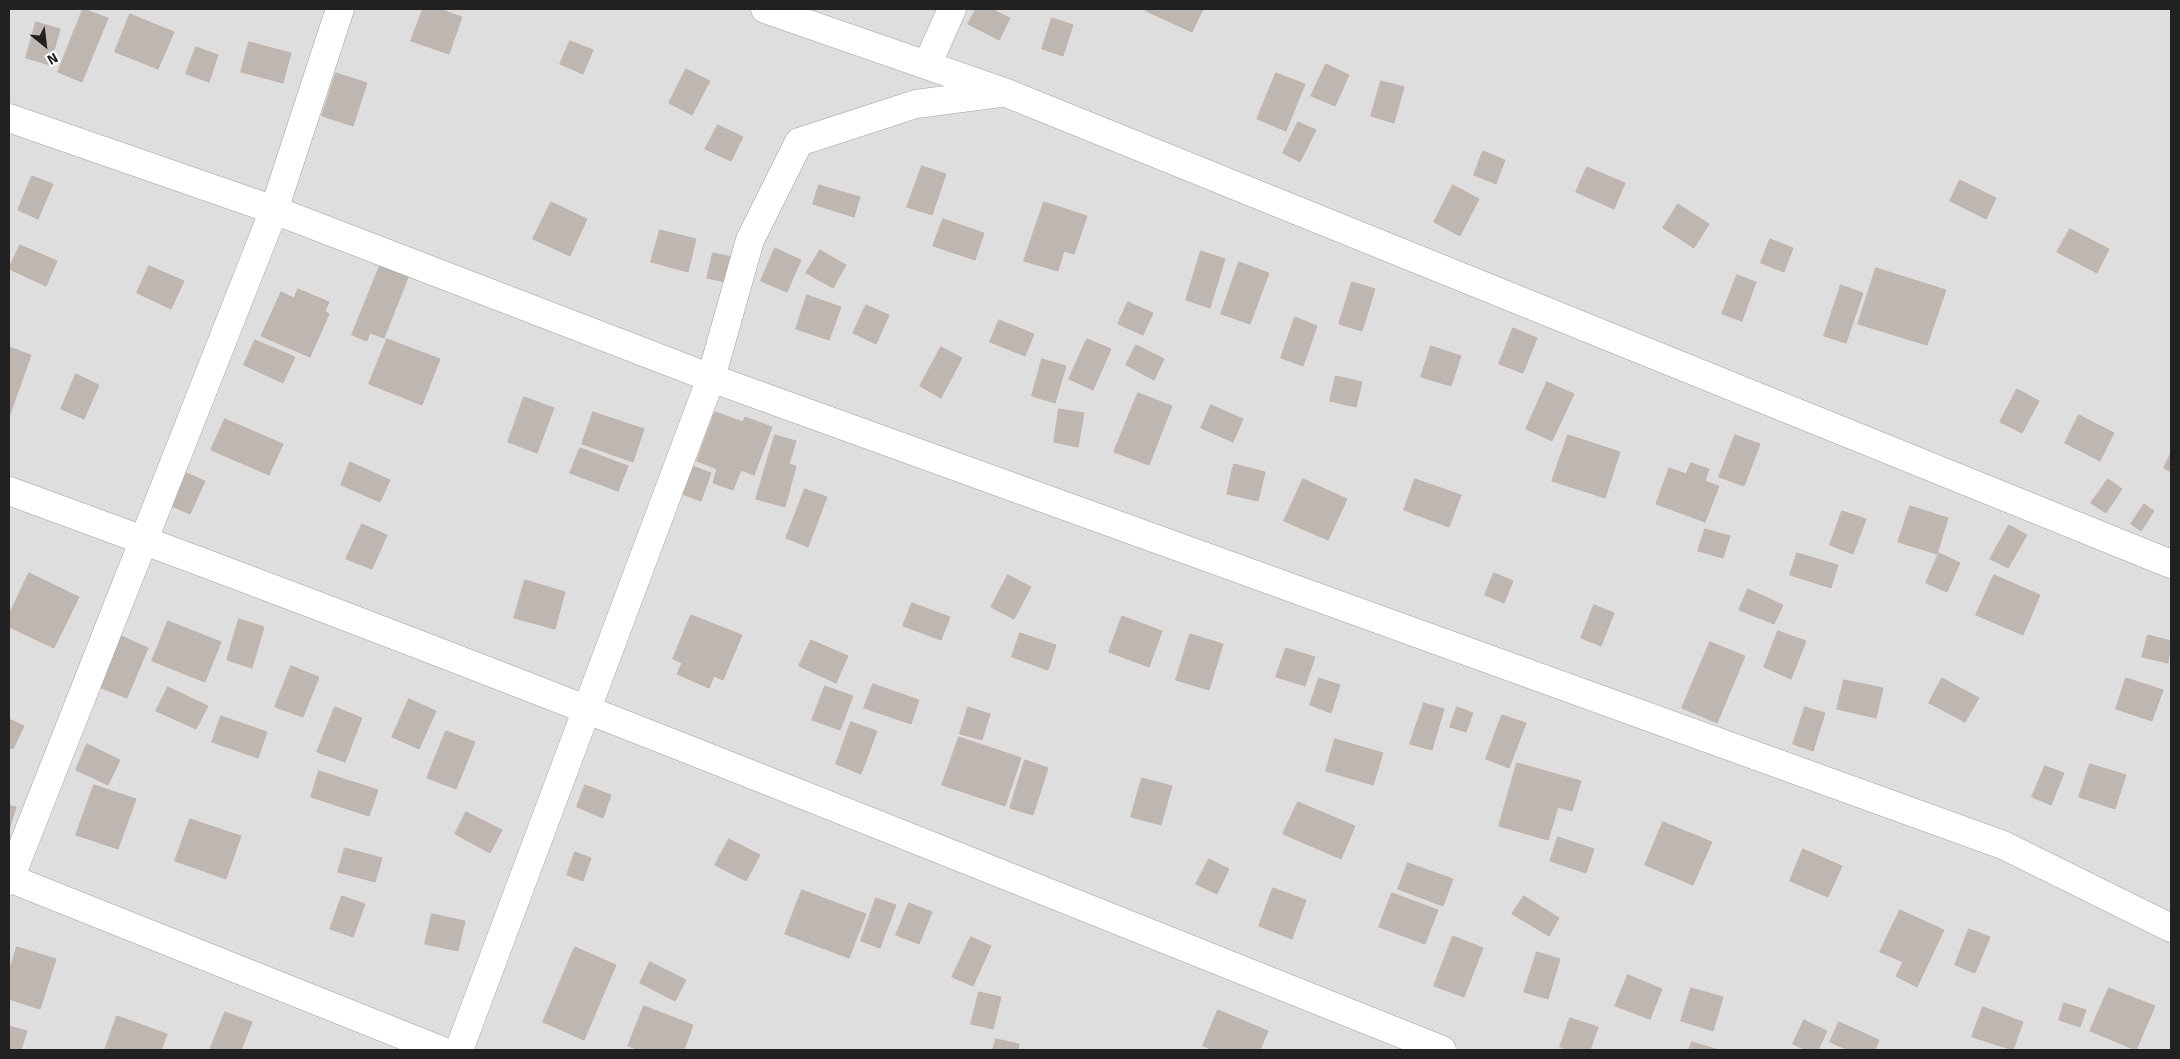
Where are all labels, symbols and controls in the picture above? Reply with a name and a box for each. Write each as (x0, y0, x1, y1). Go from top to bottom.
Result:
north arrow (20, 20, 70, 70)
text: N (44, 49, 61, 68)

